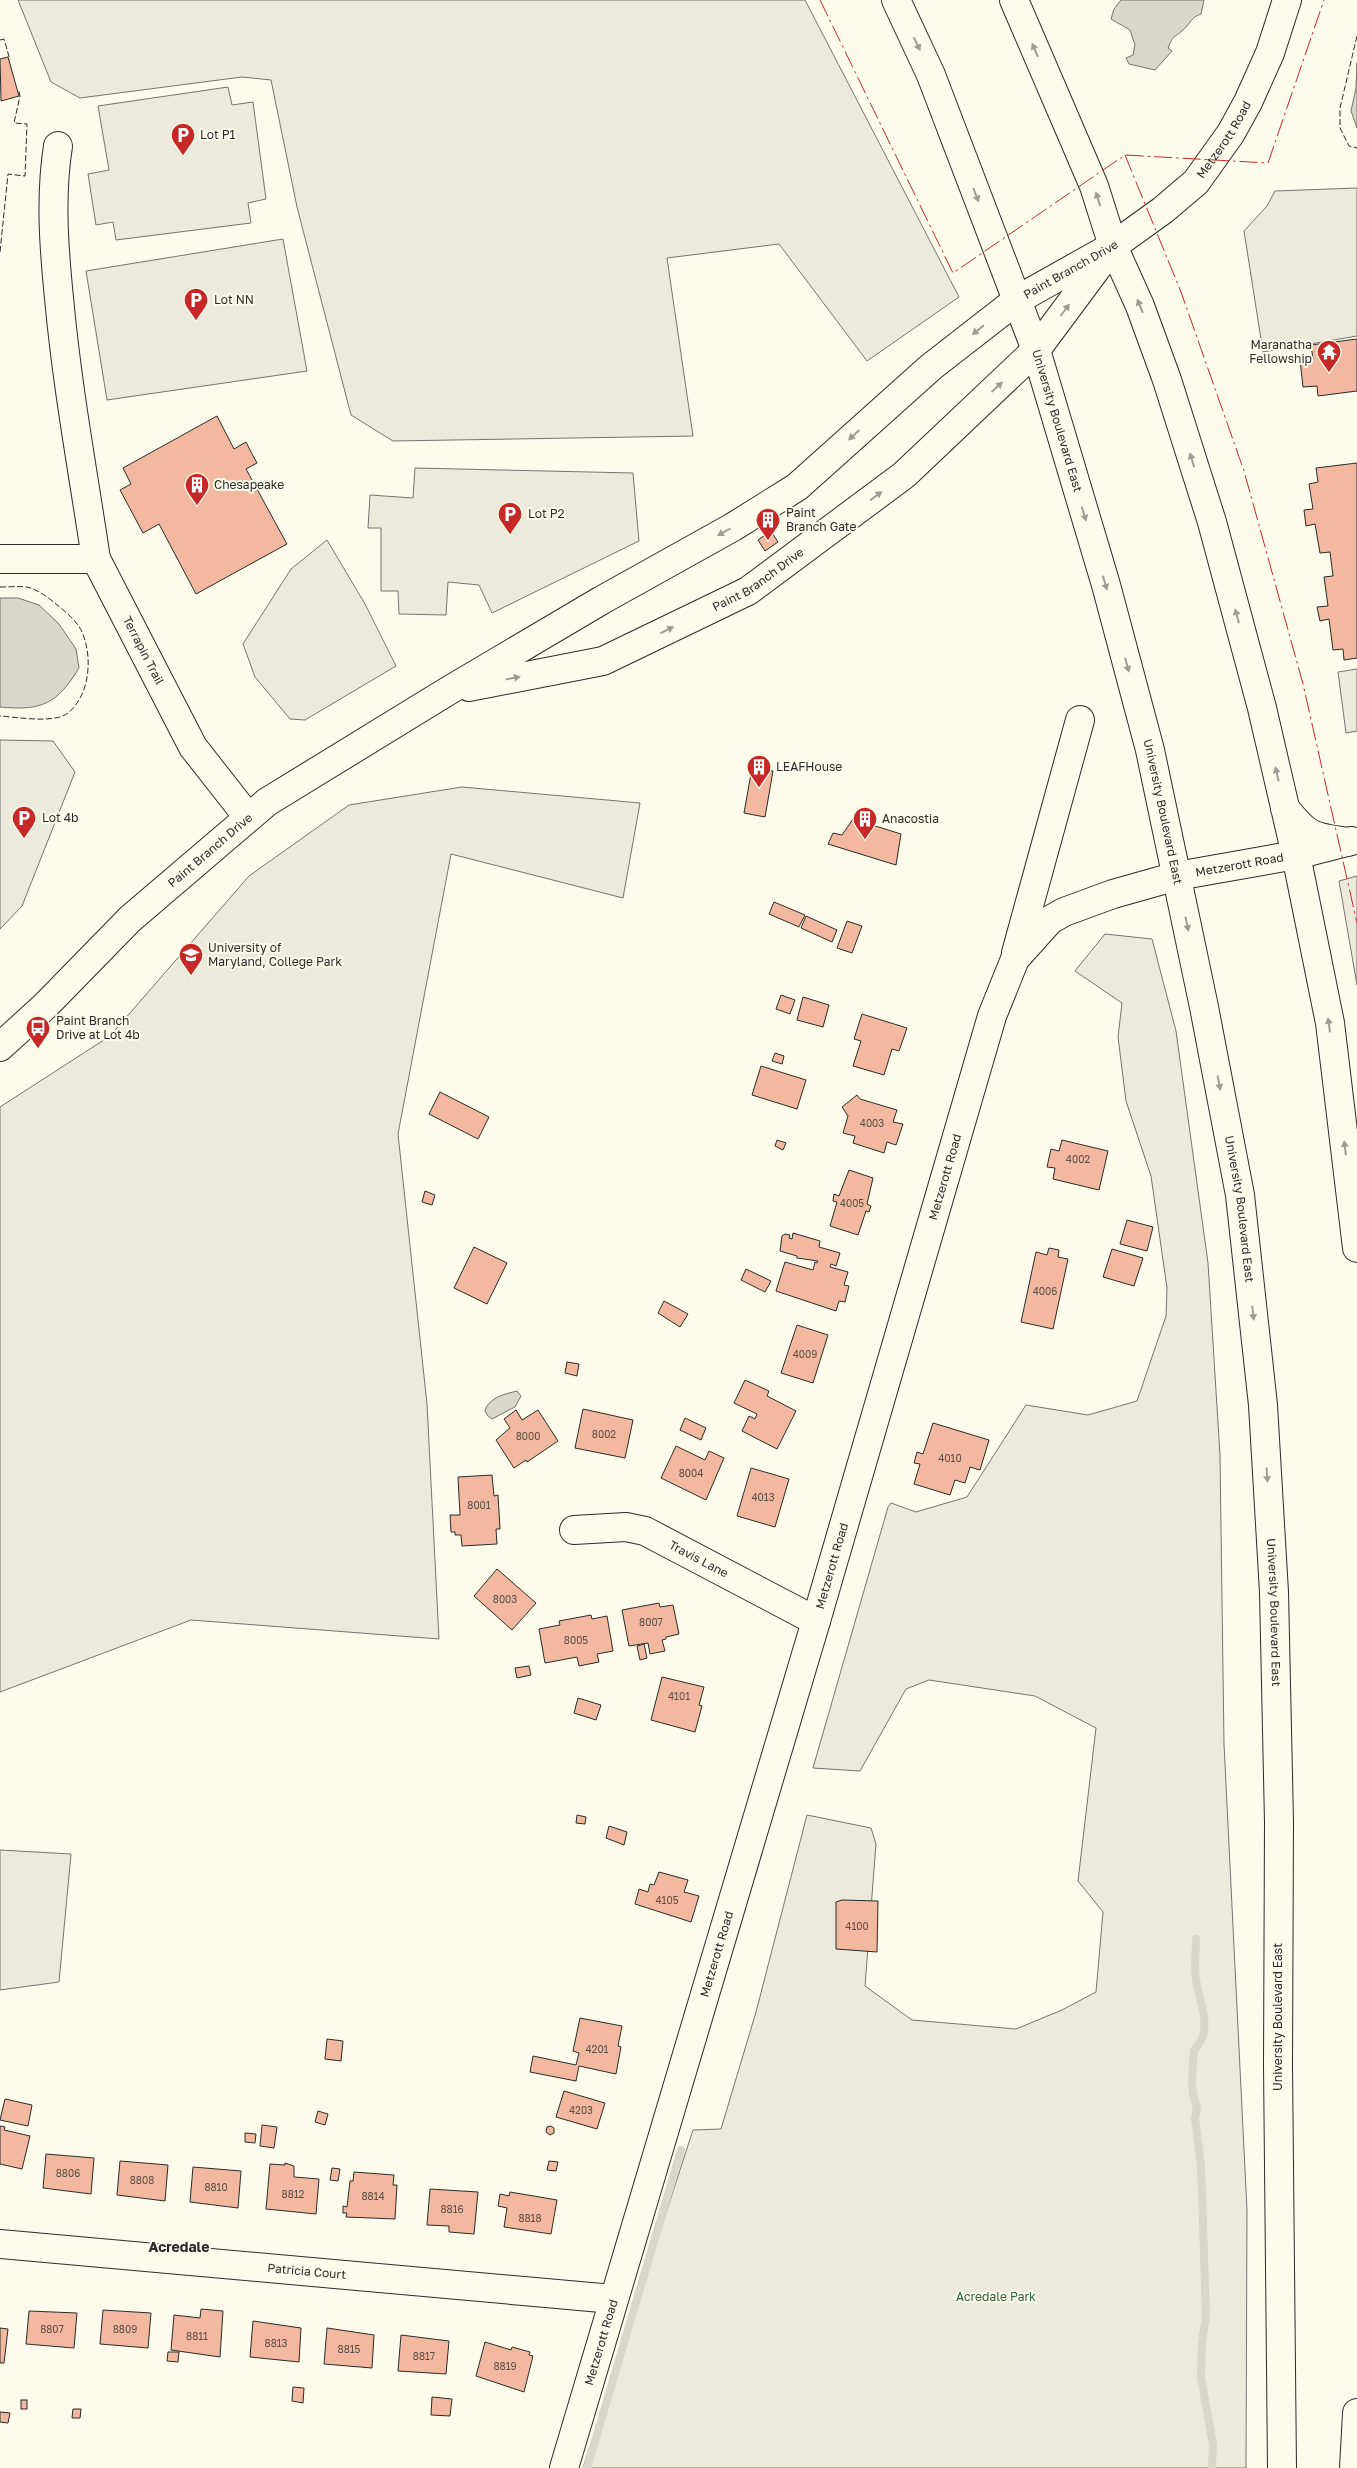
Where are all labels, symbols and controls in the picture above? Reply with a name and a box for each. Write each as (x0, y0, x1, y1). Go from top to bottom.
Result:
one-way arrow (913, 37, 921, 51)
one-way arrow (1031, 42, 1039, 57)
street label: Metzerott Road (1193, 98, 1254, 181)
parking icon: Lot P1 (170, 122, 196, 156)
place label: Lot P1 (200, 127, 236, 142)
one-way arrow (972, 188, 980, 203)
one-way arrow (1094, 192, 1101, 207)
street label: Paint Branch Drive (1021, 237, 1121, 302)
parking icon: Lot NN (183, 287, 209, 321)
place label: Lot NN (214, 292, 254, 307)
one-way arrow (1136, 298, 1144, 313)
one-way arrow (1060, 304, 1071, 317)
one-way arrow (971, 325, 985, 335)
place label: Maranatha Fellowship (1249, 337, 1312, 366)
temple icon: Maranatha Fellowship (1316, 339, 1342, 373)
street label: University Boulevard East (1029, 348, 1086, 494)
one-way arrow (990, 381, 1002, 393)
one-way arrow (849, 429, 861, 441)
one-way arrow (1188, 452, 1196, 467)
building icon: Chesapeake (184, 472, 210, 506)
place label: Chesapeake (214, 477, 284, 492)
one-way arrow (869, 491, 883, 501)
parking icon: Lot P2 (497, 501, 523, 535)
place label: Paint Branch Gate (786, 505, 857, 534)
place label: Lot P2 (528, 506, 565, 521)
building icon: Paint Branch Gate (755, 507, 781, 541)
one-way arrow (1081, 507, 1089, 522)
one-way arrow (718, 527, 731, 536)
street label: Paint Branch Drive (710, 544, 806, 614)
one-way arrow (1101, 575, 1109, 590)
one-way arrow (1233, 609, 1241, 624)
street label: Terrapin Trail (120, 613, 168, 687)
one-way arrow (659, 626, 674, 634)
one-way arrow (1123, 657, 1131, 672)
one-way arrow (505, 674, 521, 682)
street label: University Boulevard East (1140, 737, 1186, 886)
building icon: LEAFHouse (746, 754, 772, 788)
place label: LEAFHouse (776, 759, 842, 774)
one-way arrow (1273, 766, 1281, 781)
parking icon: Lot 4b (11, 805, 37, 839)
building icon: Anacostia (852, 806, 878, 840)
place label: Lot 4b (42, 810, 78, 825)
street label: Paint Branch Drive (165, 810, 255, 890)
place label: Anacostia (882, 811, 939, 826)
street label: Metzerott Road (1194, 849, 1285, 880)
one-way arrow (1183, 916, 1191, 931)
place label: University of Maryland, College Park (208, 940, 342, 969)
school or university icon: University of Maryland, College Park (178, 942, 204, 976)
place label: Paint Branch Drive at Lot 4b (56, 1013, 140, 1042)
bus stop icon: Paint Branch Drive at Lot 4b (25, 1015, 51, 1049)
one-way arrow (1325, 1017, 1333, 1033)
one-way arrow (1215, 1075, 1223, 1091)
house number: 4003 (860, 1117, 884, 1129)
street label: Metzerott Road (925, 1132, 964, 1222)
street label: University Boulevard East (1222, 1134, 1258, 1283)
one-way arrow (1341, 1140, 1349, 1156)
house number: 4002 (1066, 1153, 1090, 1165)
house number: 4005 (840, 1197, 864, 1209)
house number: 4006 (1033, 1285, 1057, 1297)
one-way arrow (1249, 1305, 1257, 1321)
house number: 4009 (793, 1348, 817, 1360)
house number: 8002 (592, 1428, 616, 1440)
house number: 8000 (516, 1430, 540, 1442)
house number: 4010 (938, 1452, 962, 1464)
house number: 8004 (679, 1467, 703, 1479)
one-way arrow (1263, 1467, 1271, 1483)
house number: 4013 (752, 1491, 775, 1503)
house number: 8001 (467, 1499, 491, 1511)
street label: Metzerott Road (812, 1521, 851, 1611)
street label: Travis Lane (667, 1537, 731, 1581)
street label: University Boulevard East (1264, 1538, 1284, 1687)
house number: 8003 (493, 1593, 517, 1605)
house number: 8007 (639, 1616, 663, 1628)
house number: 8005 (564, 1634, 588, 1646)
house number: 4101 (668, 1690, 690, 1702)
house number: 4105 (656, 1894, 679, 1906)
street label: Metzerott Road (696, 1909, 736, 1999)
house number: 4100 (845, 1920, 869, 1932)
street label: University Boulevard East (1270, 1943, 1285, 2091)
house number: 4201 (586, 2043, 609, 2055)
house number: 4203 (569, 2104, 593, 2116)
house number: 8806 (56, 2167, 80, 2179)
house number: 8808 (130, 2174, 154, 2186)
house number: 8810 (204, 2181, 228, 2193)
house number: 8812 (282, 2188, 305, 2200)
house number: 8814 (361, 2190, 385, 2202)
house number: 8816 (440, 2203, 464, 2215)
house number: 8818 (518, 2212, 542, 2224)
district label: Acredale (149, 2238, 209, 2255)
street label: Patricia Court (267, 2260, 347, 2282)
park label: Acredale Park (956, 2289, 1036, 2304)
street label: Metzerott Road (581, 2297, 621, 2387)
house number: 8807 (40, 2323, 64, 2335)
house number: 8809 (113, 2323, 137, 2335)
house number: 8811 (186, 2330, 208, 2342)
house number: 8813 (265, 2337, 288, 2349)
house number: 8815 (338, 2343, 361, 2355)
house number: 8817 (413, 2350, 435, 2362)
house number: 8819 (493, 2360, 517, 2372)

